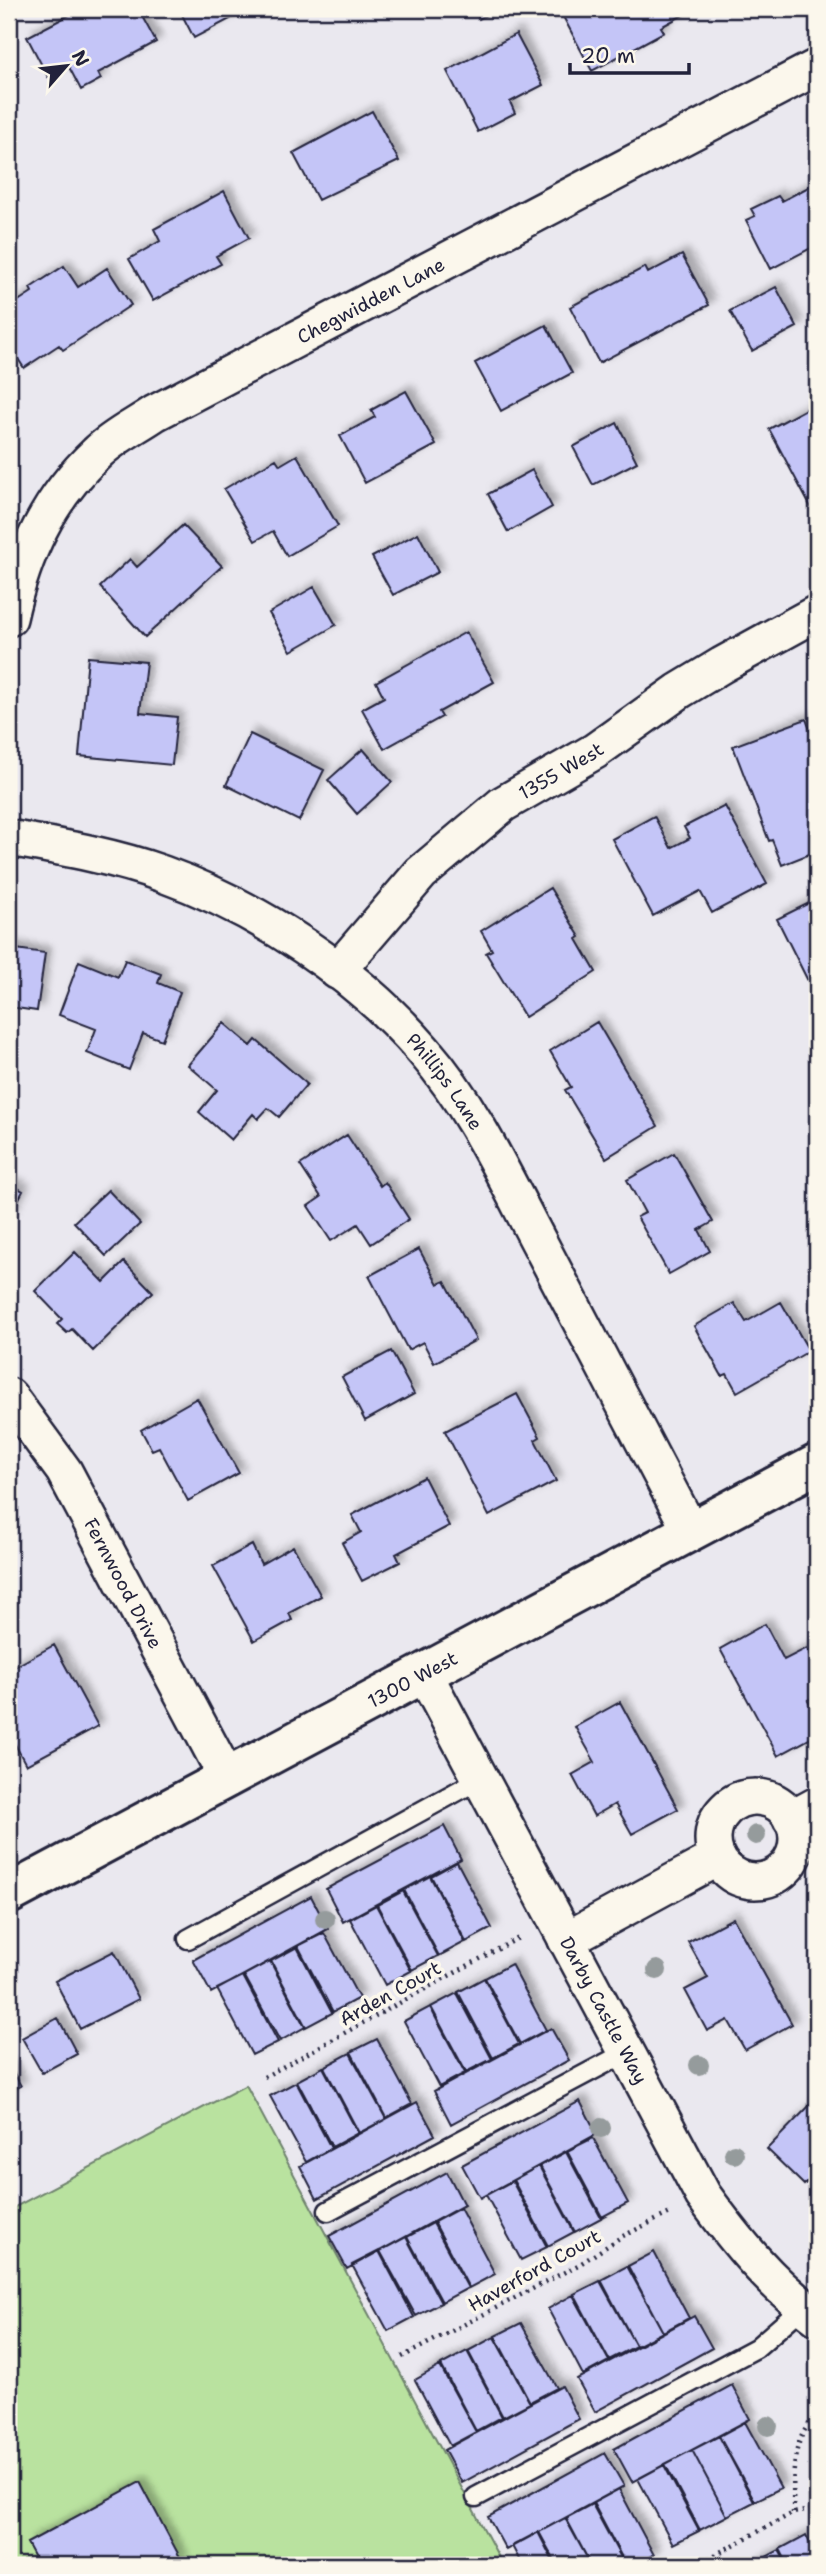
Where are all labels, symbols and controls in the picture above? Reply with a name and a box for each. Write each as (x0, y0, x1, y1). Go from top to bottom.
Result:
north arrow (32, 32, 102, 102)
scale bar (570, 32, 690, 76)
text: 20 m (581, 42, 635, 70)
text: N (66, 46, 95, 71)
street label: Chegwidden Lane (293, 252, 449, 350)
street label: 1355 West (514, 737, 609, 805)
street label: Phillips Lane (401, 1028, 489, 1135)
street label: Fernwood Drive (78, 1514, 168, 1653)
street label: 1300 West (363, 1646, 462, 1714)
street label: Darby Castle Way (554, 1932, 653, 2089)
street label: Arden Court (335, 1955, 446, 2032)
street label: Haverford Court (463, 2224, 605, 2317)

